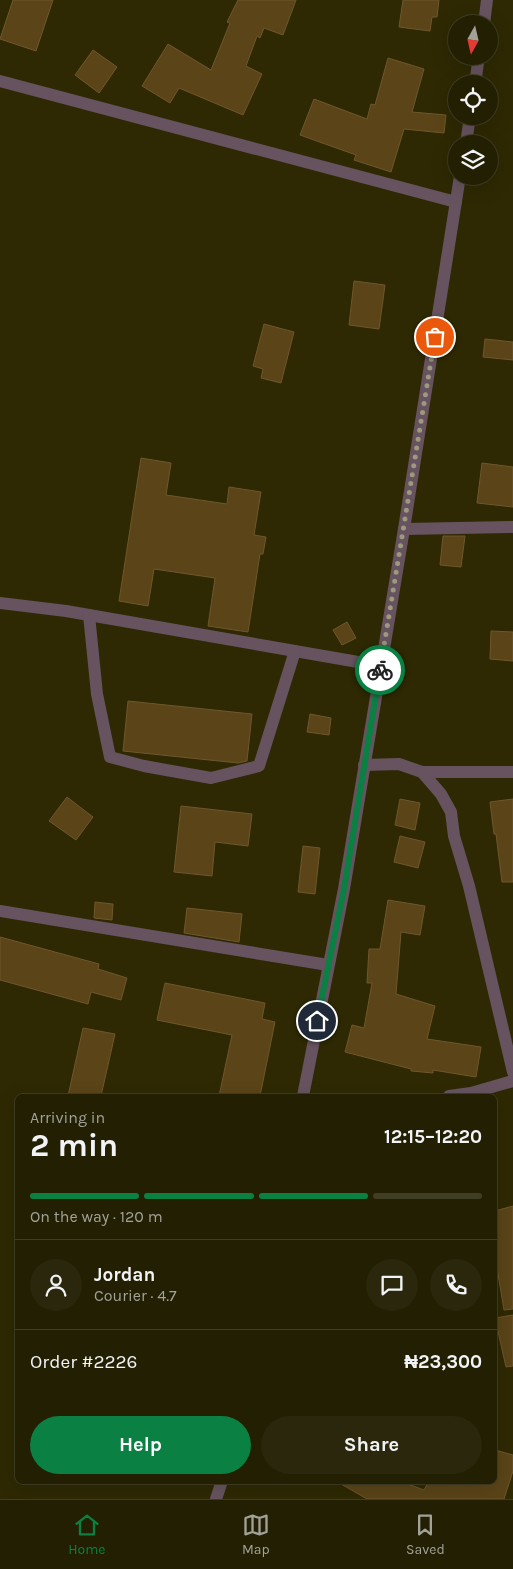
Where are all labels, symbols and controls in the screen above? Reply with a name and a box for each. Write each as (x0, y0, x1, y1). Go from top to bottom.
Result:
north arrow (448, 15, 498, 65)
map controls (448, 15, 498, 185)
button: locate (448, 75, 498, 125)
button: layers (448, 135, 498, 185)
pin (414, 316, 456, 358)
icon: bag (421, 323, 449, 351)
courier (355, 645, 405, 695)
icon: bike (366, 656, 394, 684)
pin (296, 1000, 338, 1042)
icon: home (303, 1007, 331, 1035)
text: Arriving in (30, 1108, 105, 1127)
text: 12:15–12:20 (384, 1126, 482, 1148)
text: 2 min (30, 1127, 118, 1164)
text: On the way · 120 m (30, 1207, 163, 1226)
button: person (30, 1259, 82, 1311)
button: chat (366, 1259, 418, 1311)
button: phone (430, 1259, 482, 1311)
text: Jordan (94, 1264, 155, 1286)
text: Courier · 4.7 (94, 1286, 177, 1305)
text: Order #2226 (30, 1351, 137, 1373)
text: ₦23,300 (404, 1351, 482, 1373)
button: Help (30, 1416, 251, 1474)
button: Share (261, 1416, 482, 1474)
tab: Home (68, 1511, 105, 1558)
tab: Map (242, 1511, 270, 1558)
tab: Saved (406, 1511, 445, 1558)

